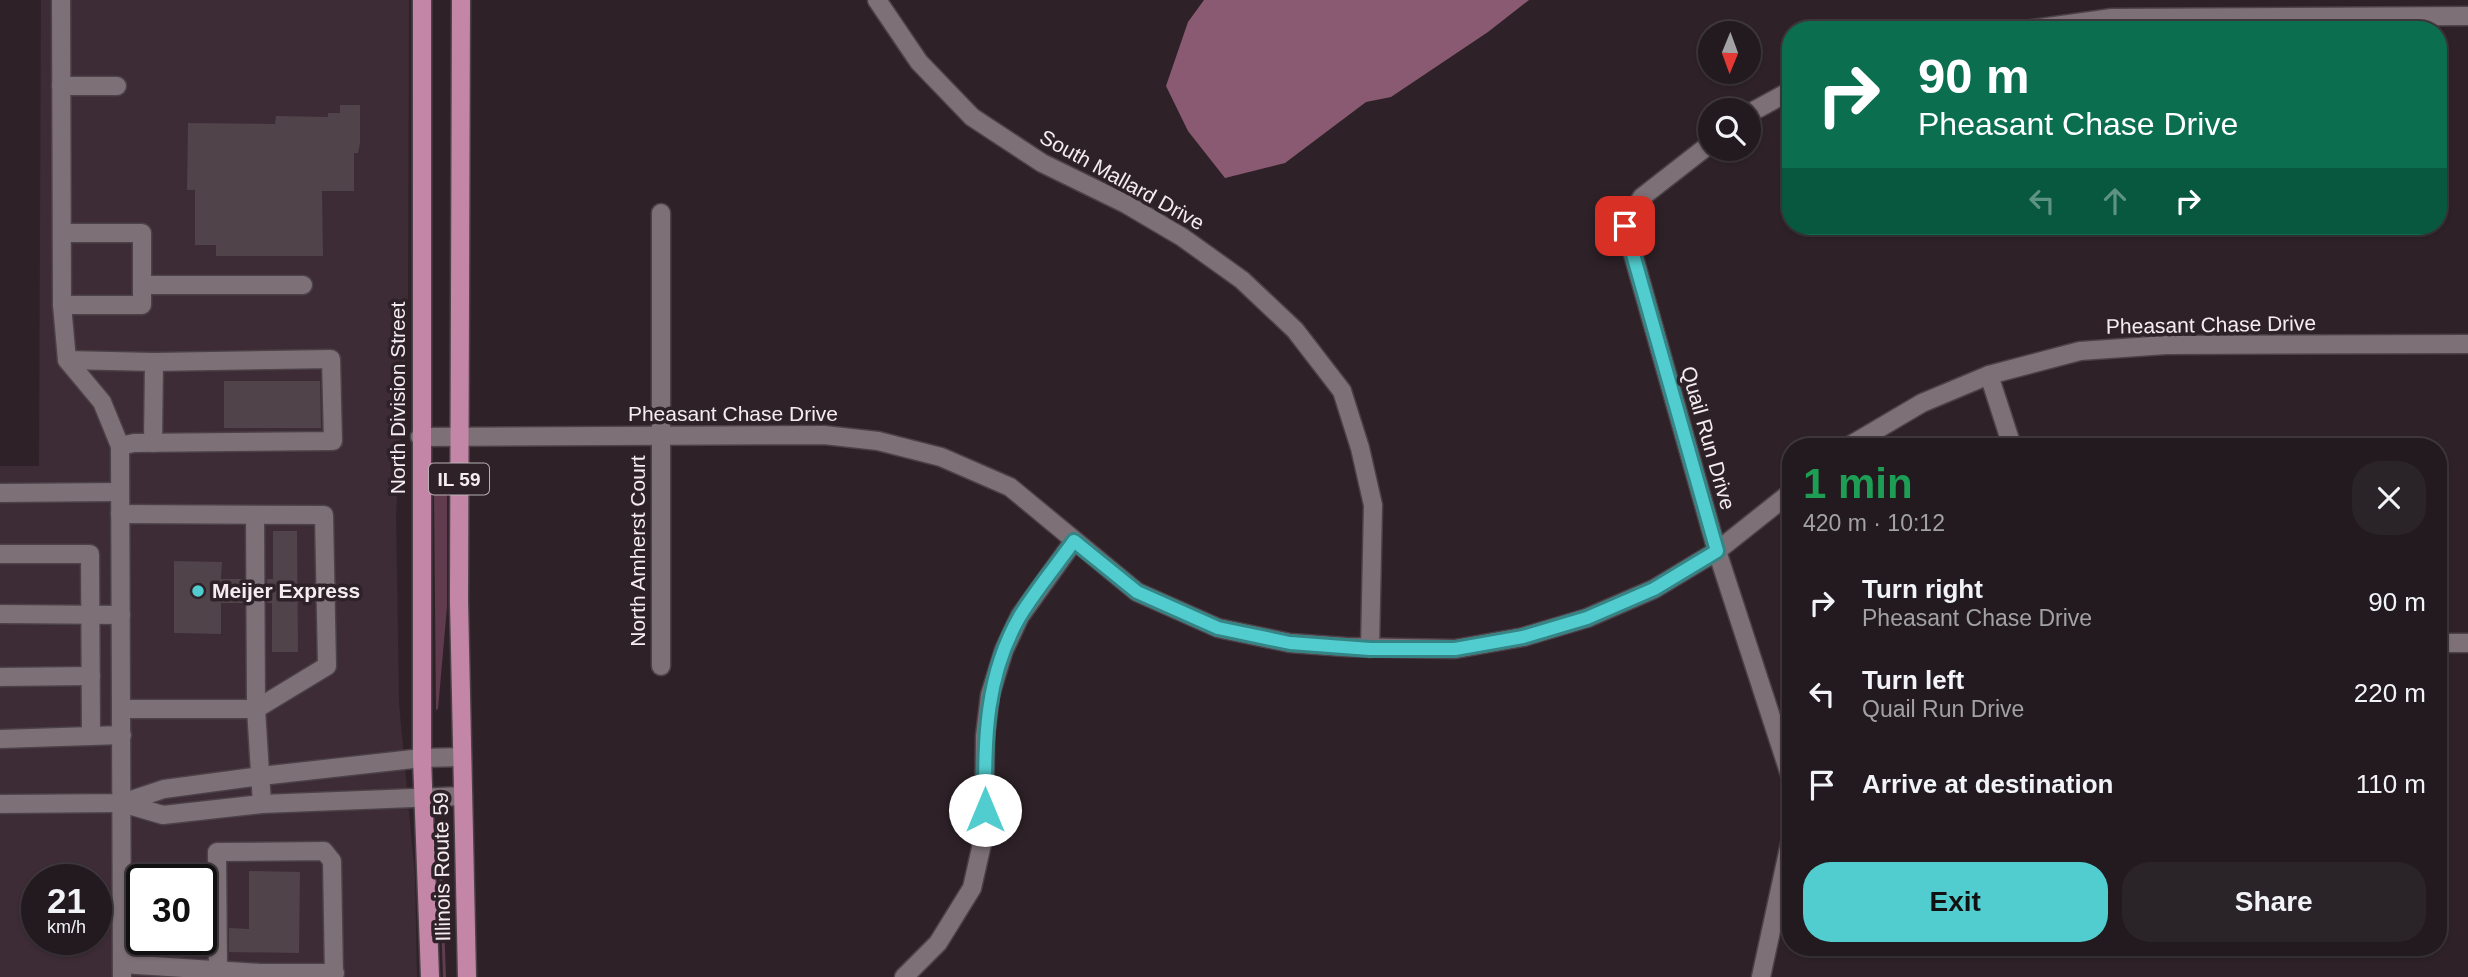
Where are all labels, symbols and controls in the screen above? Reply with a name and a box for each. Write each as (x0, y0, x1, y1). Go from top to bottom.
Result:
north arrow (1698, 21, 1760, 84)
map controls (1698, 21, 1761, 161)
icon: right (1803, 49, 1894, 140)
text: 90 m (1918, 49, 2030, 103)
button: search (1698, 98, 1761, 161)
text: Pheasant Chase Drive (1918, 106, 2238, 142)
street label: South Mallard Drive (1036, 125, 1208, 234)
icon: left (2023, 182, 2061, 220)
icon: ahead (2096, 182, 2134, 220)
icon: right (2169, 182, 2207, 220)
pin (1595, 196, 1655, 256)
icon: arrive (1606, 207, 1644, 245)
street label: North Division Street (386, 302, 409, 494)
street label: Pheasant Chase Drive (2106, 311, 2316, 338)
street label: Quail Run Drive (1677, 363, 1740, 512)
street label: Pheasant Chase Drive (628, 402, 838, 425)
street label: North Amherst Court (626, 455, 649, 647)
text: 1 min (1803, 460, 1913, 507)
button: close (2352, 461, 2426, 535)
road number: IL 59 (429, 464, 489, 494)
text: 420 m · 10:12 (1803, 510, 1945, 536)
text: Turn right (1862, 574, 1983, 604)
place label: Meijer Express (212, 579, 360, 602)
marker: Meijer Express (190, 583, 206, 599)
icon: right (1803, 584, 1841, 622)
text: 90 m (2368, 587, 2426, 617)
text: Pheasant Chase Drive (1862, 605, 2092, 631)
text: Turn left (1862, 665, 1964, 695)
icon: left (1803, 675, 1841, 713)
text: 220 m (2354, 678, 2426, 708)
text: Quail Run Drive (1862, 696, 2024, 722)
icon: arrive (1803, 766, 1841, 804)
text: Arrive at destination (1862, 769, 2113, 799)
text: 110 m (2356, 769, 2426, 799)
position arrow (948, 773, 1022, 847)
street label: Illinois Route 59 (429, 792, 454, 942)
button: Exit (1803, 862, 2108, 942)
button: Share (2122, 862, 2426, 942)
speed limit sign: 30 (126, 864, 217, 955)
text: 21 (47, 881, 86, 920)
text: km/h (47, 917, 86, 937)

